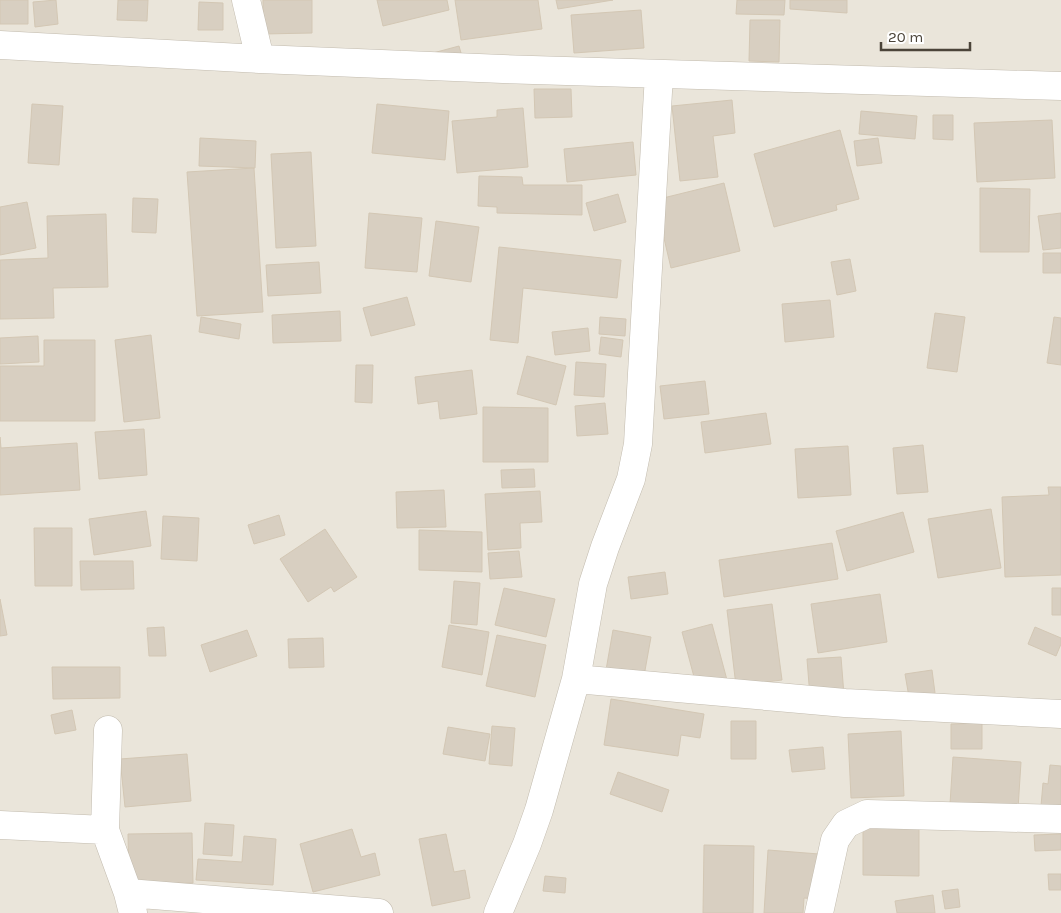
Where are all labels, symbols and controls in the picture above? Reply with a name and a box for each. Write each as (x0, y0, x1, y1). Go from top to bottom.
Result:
scale bar (881, 20, 970, 52)
text: 20 m (888, 28, 923, 46)

